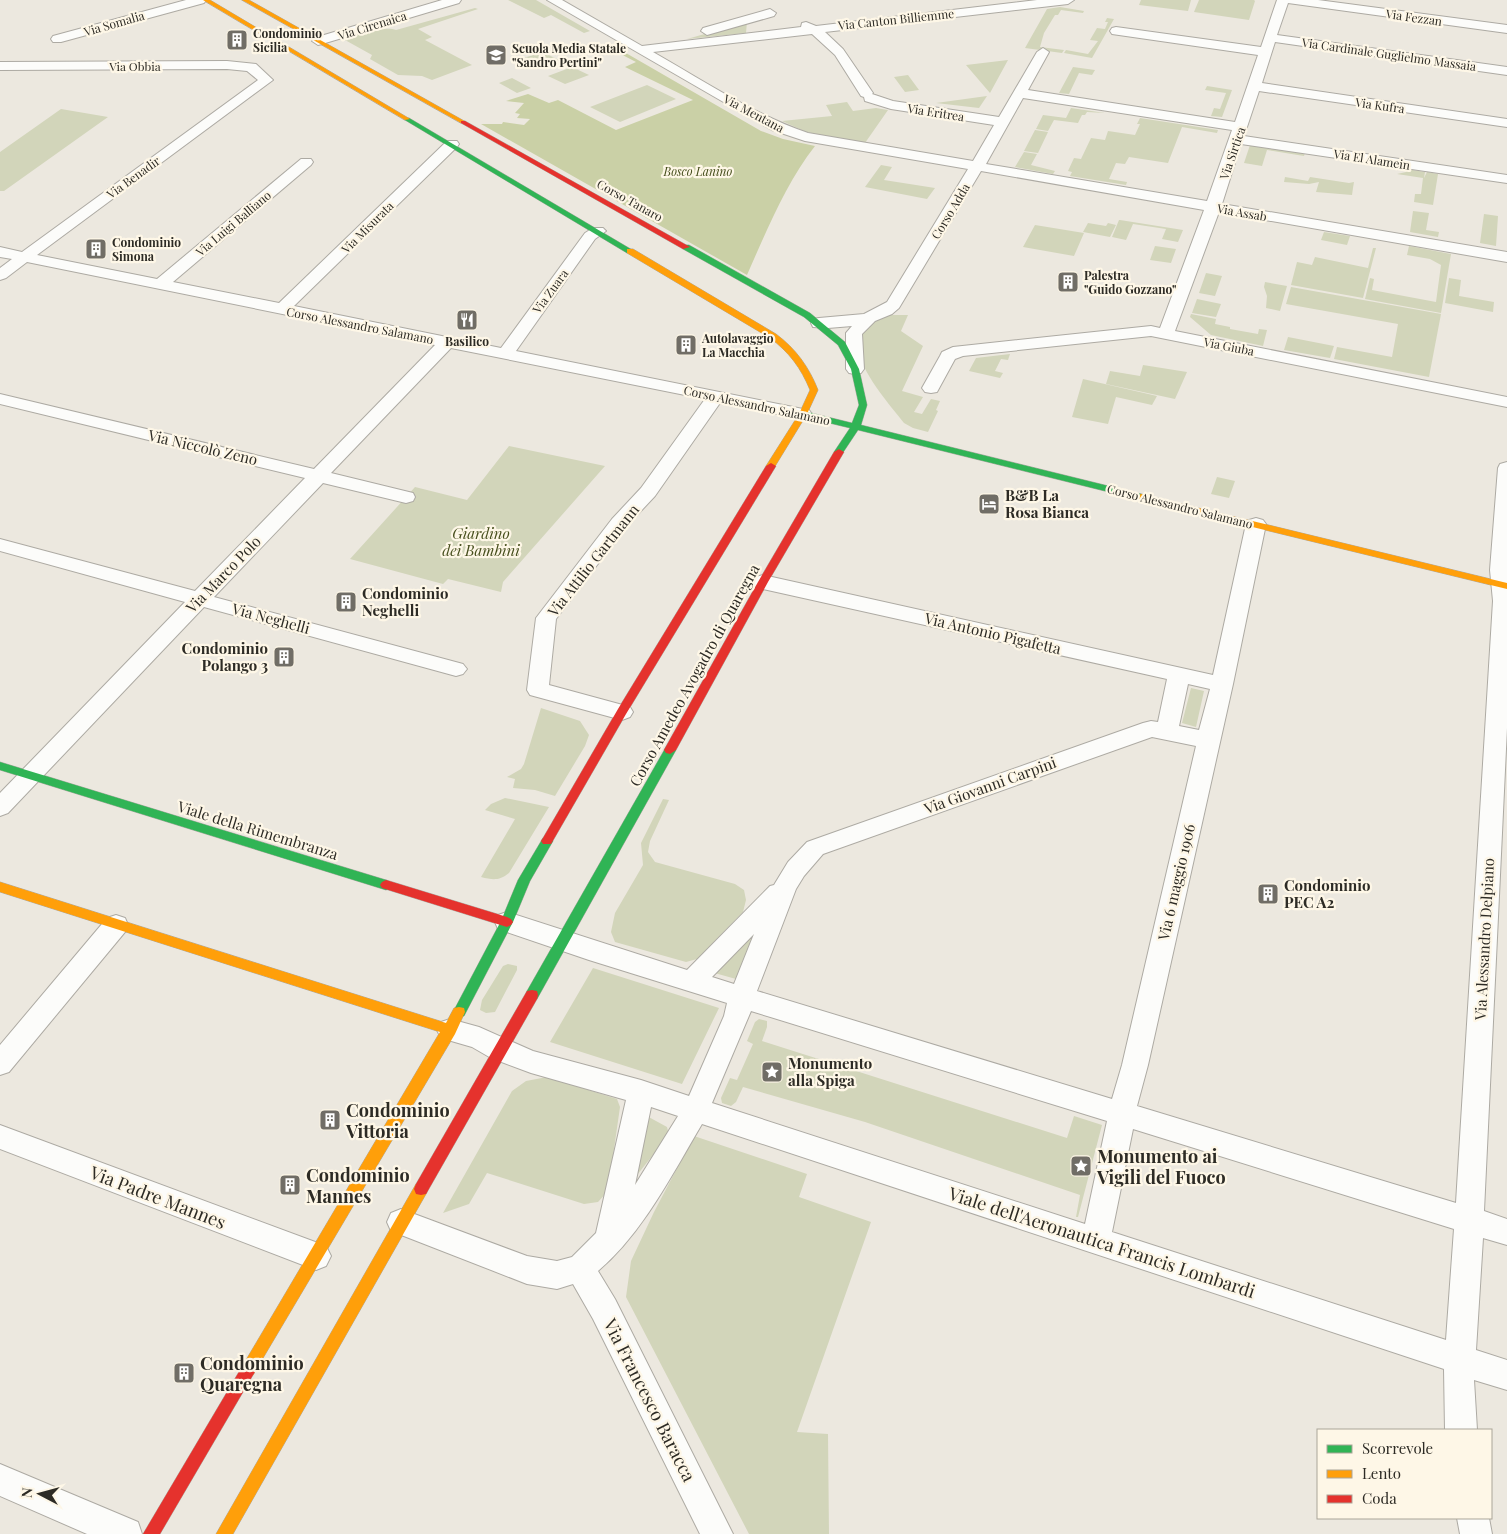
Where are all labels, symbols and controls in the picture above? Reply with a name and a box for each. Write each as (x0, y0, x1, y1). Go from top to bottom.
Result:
street label: Via Canton Billiemme (836, 5, 955, 33)
street label: Via Fezzan (1384, 5, 1443, 29)
street label: Via Somalia (81, 7, 146, 40)
street label: Via Cirenaica (335, 7, 408, 43)
place label: Condominio Sicilia (253, 25, 322, 55)
building icon: Condominio Sicilia (225, 28, 249, 52)
street label: Via Cardinale Guglielmo Massaia (1300, 34, 1477, 74)
place label: Scuola Media Statale "Sandro Pertini" (512, 40, 626, 70)
school or university icon: Scuola Media Statale "Sandro Pertini" (484, 43, 508, 67)
street label: Via Obbia (108, 58, 161, 74)
street label: Via Mentana (720, 90, 787, 136)
street label: Via Kufra (1353, 93, 1406, 116)
street label: Via Eritrea (906, 99, 965, 124)
street label: Via Sirtica (1215, 125, 1248, 182)
street label: Via El Alamein (1332, 145, 1411, 173)
street label: Via Benadir (102, 152, 163, 202)
park label: Bosco Lanino (663, 163, 733, 179)
street label: Corso Tanaro (594, 175, 666, 225)
street label: Corso Adda (927, 180, 973, 242)
street label: Via Luigi Balliano (191, 187, 274, 260)
street label: Via Misurata (337, 197, 397, 257)
street label: Via Assab (1215, 200, 1268, 224)
place label: Condominio Simona (112, 234, 181, 264)
building icon: Condominio Simona (84, 237, 108, 261)
street label: Via Zuara (528, 266, 571, 317)
place label: Palestra "Guido Gozzano" (1084, 267, 1176, 297)
building icon: Palestra "Guido Gozzano" (1056, 270, 1080, 294)
street label: Corso Alessandro Salamano (285, 303, 435, 347)
restaurant icon: Basilico (455, 308, 479, 332)
place label: Autolavaggio La Macchia (701, 330, 774, 360)
place label: Basilico (445, 333, 489, 349)
building icon: Autolavaggio La Macchia (674, 333, 698, 357)
street label: Via Giuba (1201, 333, 1256, 359)
street label: Corso Alessandro Salamano (682, 382, 832, 428)
street label: Via Niccolò Zeno (145, 424, 260, 469)
street label: Corso Alessandro Salamano (1106, 480, 1255, 532)
place label: B&B La Rosa Bianca (1005, 485, 1089, 522)
hotel icon: B&B La Rosa Bianca (977, 492, 1001, 516)
street label: Via Attilio Gartmann (542, 500, 643, 621)
park label: Giardino dei Bambini (442, 523, 520, 560)
street label: Via Marco Polo (181, 531, 265, 617)
street label: Corso Amedeo Avogadro di Quaregna (624, 560, 764, 790)
place label: Condominio Neghelli (362, 583, 448, 620)
building icon: Condominio Neghelli (334, 590, 358, 614)
street label: Via Neghelli (229, 598, 313, 638)
street label: Via Antonio Pigafetta (922, 607, 1064, 659)
place label: Condominio Polango 3 (182, 638, 268, 675)
building icon: Condominio Polango 3 (272, 645, 296, 669)
street label: Via Giovanni Carpini (920, 752, 1059, 819)
street label: Viale della Rimembranza (174, 796, 341, 864)
street label: Via 6 maggio 1906 (1153, 822, 1199, 943)
street label: Via Alessandro Delpiano (1470, 857, 1498, 1022)
place label: Condominio PEC A2 (1284, 875, 1370, 912)
building icon: Condominio PEC A2 (1256, 882, 1280, 906)
place label: Monumento alla Spiga (788, 1053, 872, 1090)
place icon: Monumento alla Spiga (760, 1060, 784, 1084)
place label: Condominio Vittoria (345, 1098, 450, 1143)
building icon: Condominio Vittoria (318, 1108, 342, 1132)
place label: Monumento ai Vigili del Fuoco (1096, 1144, 1226, 1189)
place icon: Monumento ai Vigili del Fuoco (1069, 1154, 1093, 1178)
street label: Via Padre Mannes (86, 1160, 229, 1234)
place label: Condominio Mannes (306, 1163, 410, 1208)
building icon: Condominio Mannes (278, 1173, 302, 1197)
street label: Viale dell'Aeronautica Francis Lombardi (945, 1181, 1258, 1303)
street label: Via Francesco Baracca (598, 1314, 702, 1486)
place label: Condominio Quaregna (200, 1351, 304, 1396)
building icon: Condominio Quaregna (172, 1361, 196, 1385)
legend (1317, 1429, 1492, 1519)
text: Scorrevole (1362, 1438, 1433, 1458)
text: Lento (1362, 1463, 1401, 1483)
north arrow (15, 1469, 65, 1519)
text: N (17, 1487, 37, 1499)
text: Coda (1362, 1488, 1397, 1508)

